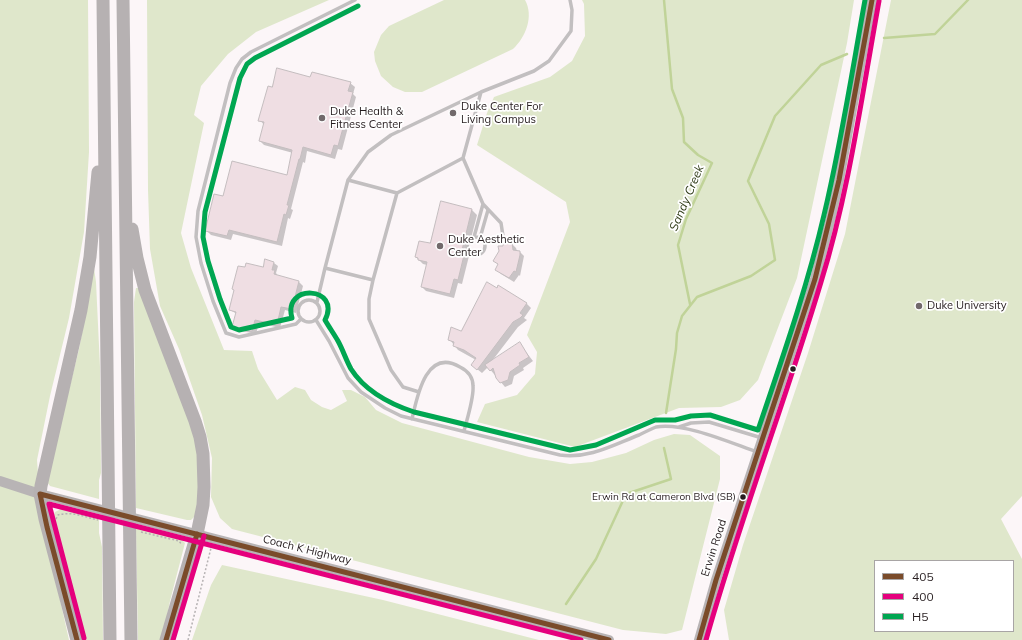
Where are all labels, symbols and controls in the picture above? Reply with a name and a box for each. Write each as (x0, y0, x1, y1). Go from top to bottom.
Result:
place label: Duke Center For Living Campus (461, 100, 542, 126)
place label: Duke Health & Fitness Center (330, 105, 403, 131)
marker: Duke Center For Living Campus (448, 108, 458, 118)
marker: Duke Health & Fitness Center (317, 113, 327, 123)
water label: Sandy Creek (667, 163, 707, 233)
place label: Duke Aesthetic Center (448, 233, 525, 259)
marker: Duke Aesthetic Center (435, 241, 445, 251)
place label: Duke University (927, 299, 1007, 313)
marker: Duke University (914, 301, 924, 311)
unlabelled marker (788, 364, 798, 374)
place label: Erwin Rd at Cameron Blvd (SB) (592, 491, 736, 503)
marker: Erwin Rd at Cameron Blvd (SB) (738, 492, 748, 502)
street label: Erwin Road (699, 518, 729, 578)
street label: Coach K Highway (261, 533, 353, 567)
legend (874, 560, 1014, 632)
text: 405 (912, 569, 934, 584)
text: 400 (912, 589, 934, 604)
text: H5 (912, 609, 928, 624)

